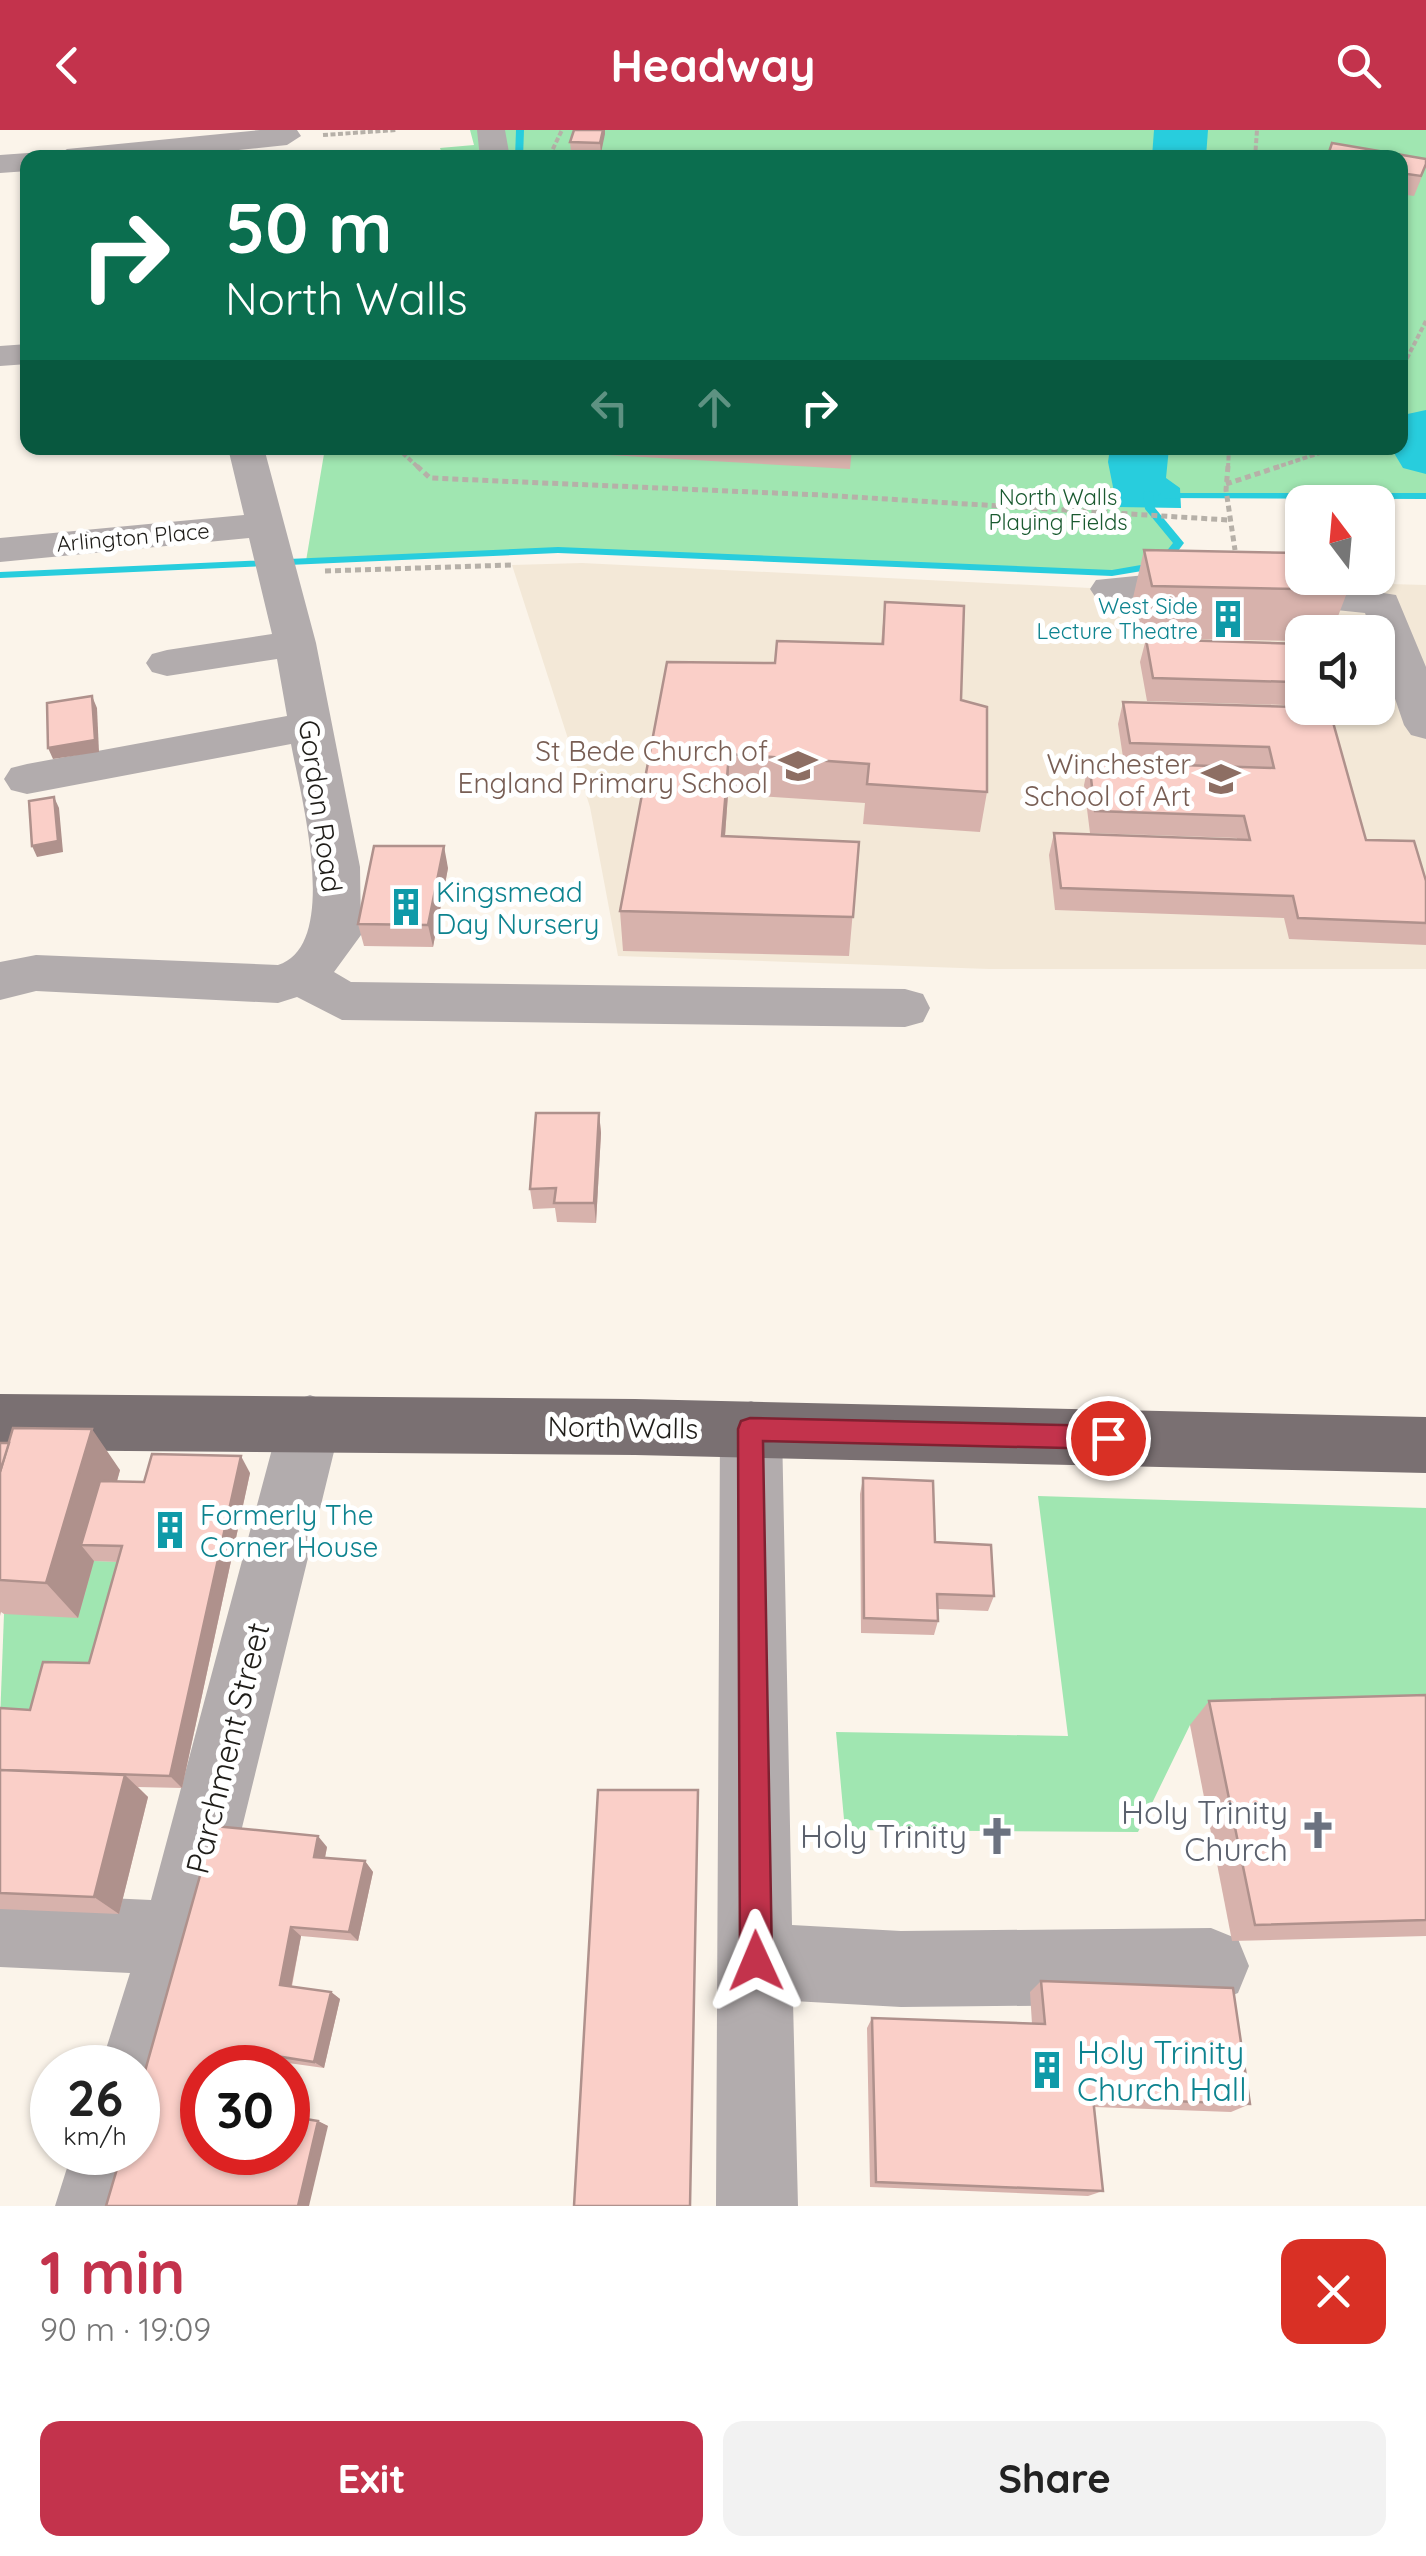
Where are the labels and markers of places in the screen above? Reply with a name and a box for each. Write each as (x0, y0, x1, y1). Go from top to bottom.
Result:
place label: West Side Lecture Theatre (1037, 592, 1198, 645)
building icon: West Side Lecture Theatre (1207, 598, 1249, 640)
place label: St Bede Church of England Primary School (458, 733, 768, 800)
school or university icon: St Bede Church of England Primary School (777, 745, 819, 787)
place label: Winchester School of Art (1024, 746, 1191, 813)
school or university icon: Winchester School of Art (1200, 758, 1242, 800)
place label: Kingsmead Day Nursery (436, 874, 599, 941)
building icon: Kingsmead Day Nursery (385, 886, 427, 928)
pin (1066, 1396, 1151, 1481)
place label: Formerly The Corner House (200, 1497, 378, 1564)
building icon: Formerly The Corner House (149, 1509, 191, 1551)
place label: Holy Trinity Church (1121, 1792, 1288, 1869)
church icon: Holy Trinity Church (1297, 1809, 1339, 1851)
church icon: Holy Trinity (976, 1815, 1018, 1857)
place label: Holy Trinity (800, 1816, 967, 1856)
place label: Holy Trinity Church Hall (1077, 2032, 1247, 2109)
building icon: Holy Trinity Church Hall (1026, 2049, 1068, 2091)

